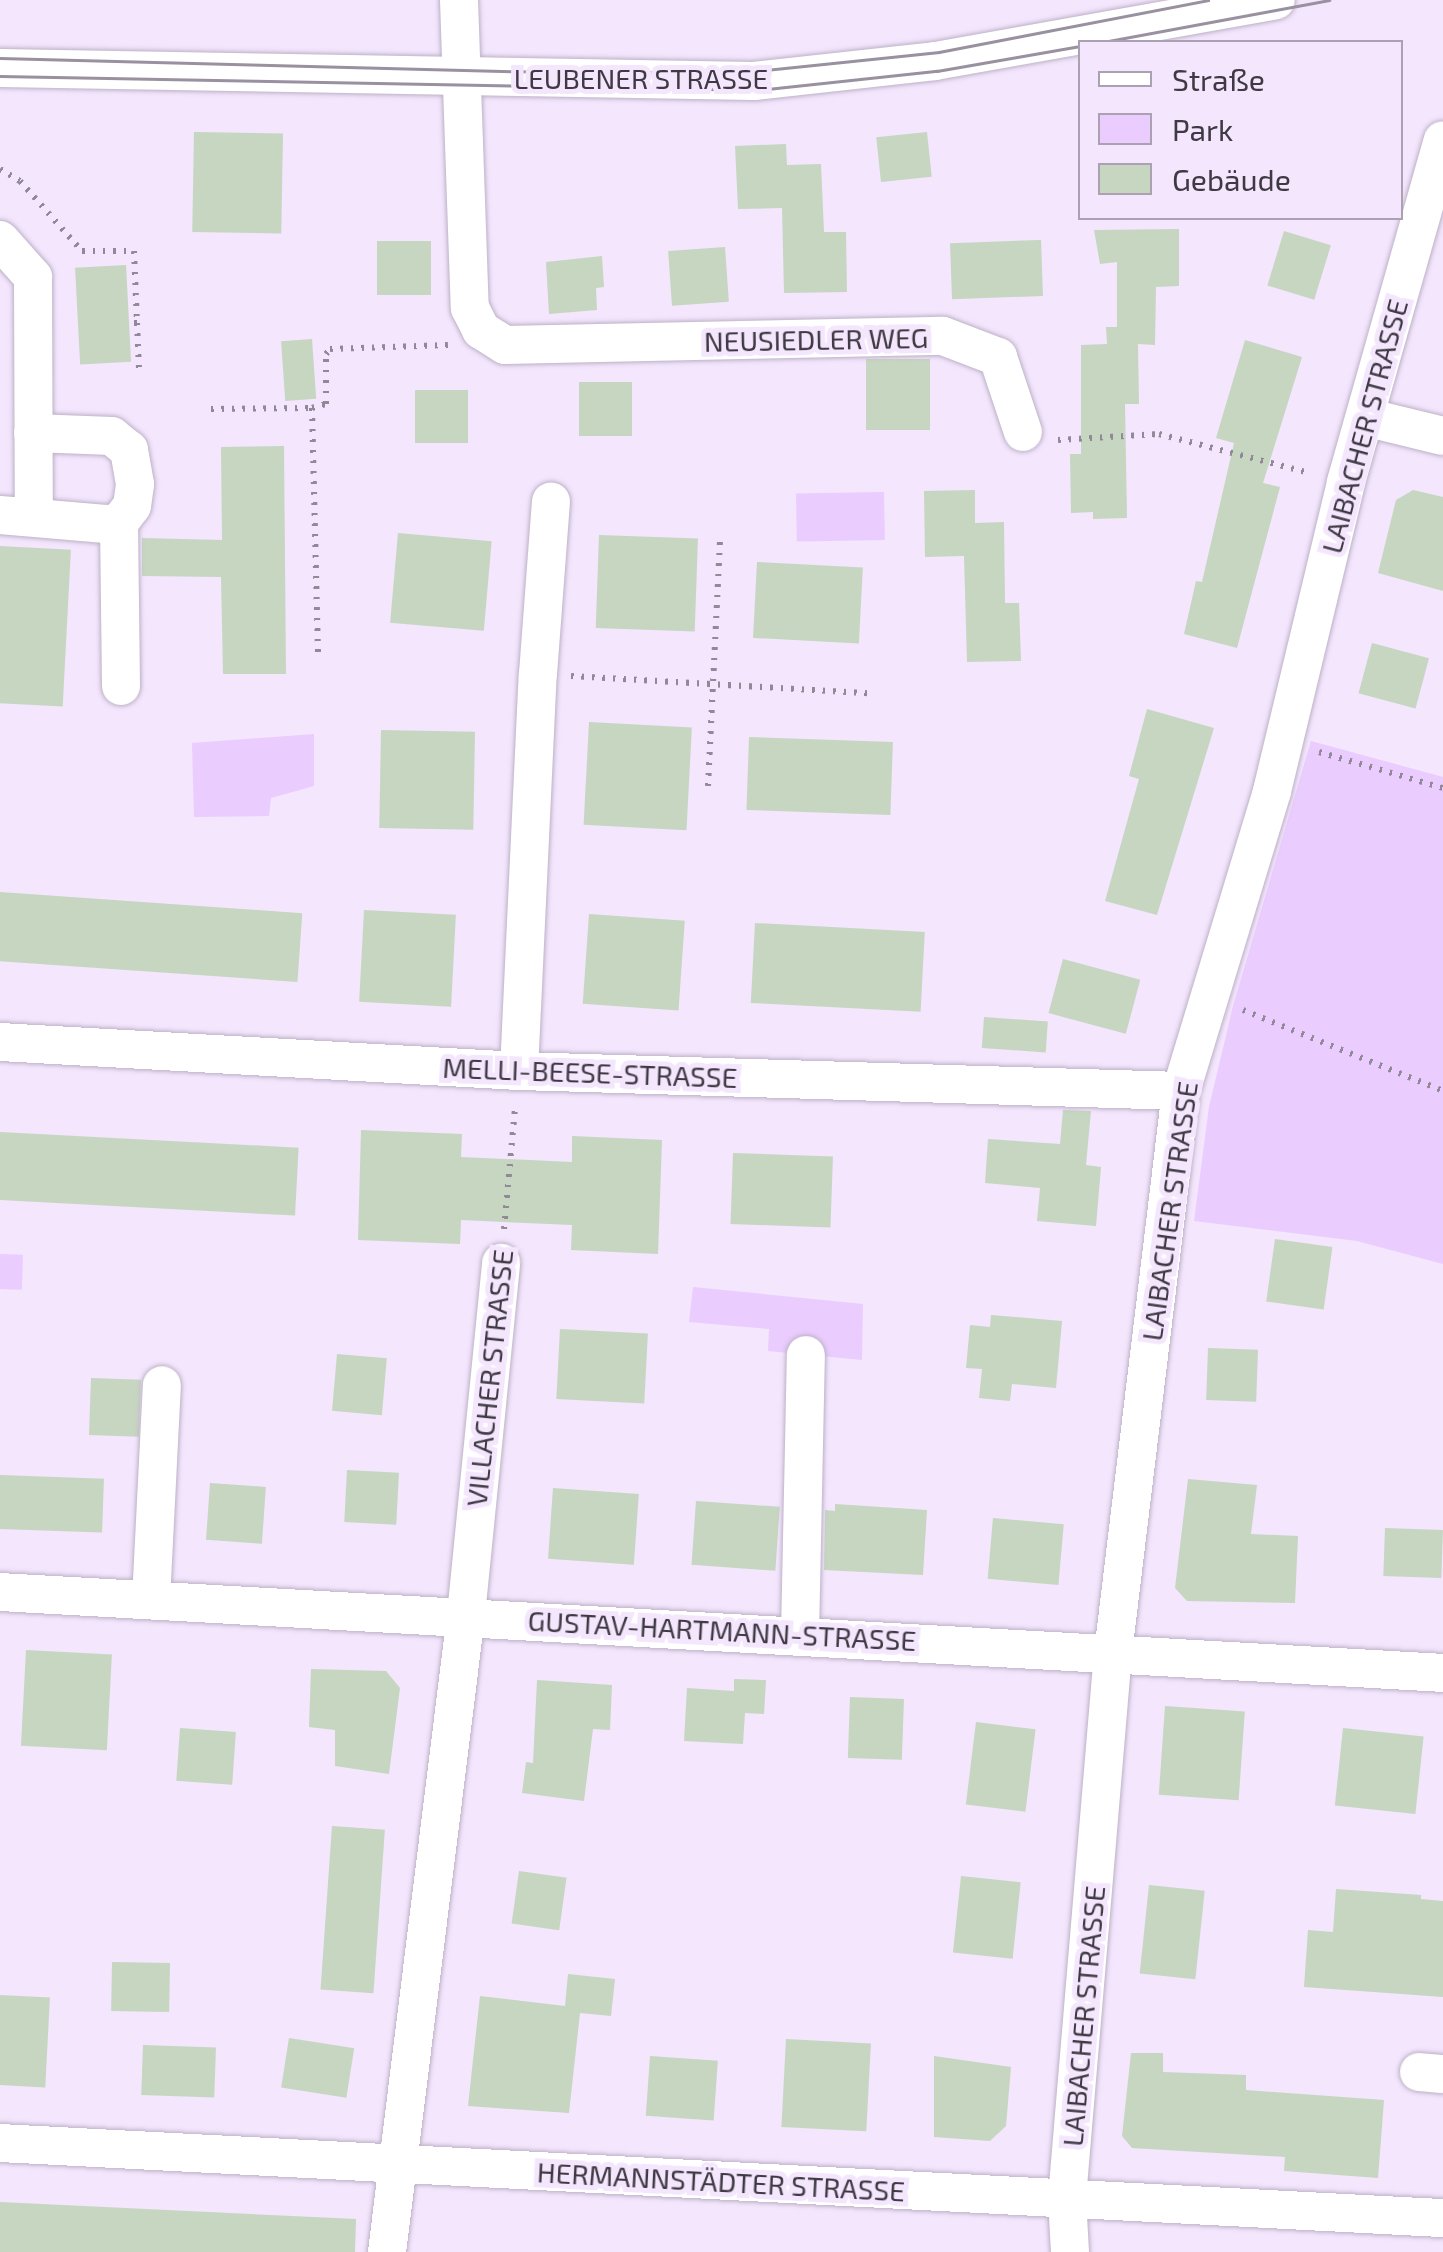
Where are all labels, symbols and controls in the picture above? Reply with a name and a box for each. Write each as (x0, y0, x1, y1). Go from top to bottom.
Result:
legend (1078, 40, 1403, 220)
street label: LEUBENER STRASSE (514, 61, 768, 95)
text: Straße (1172, 61, 1265, 97)
text: Park (1172, 111, 1233, 147)
text: Gebäude (1172, 161, 1291, 197)
street label: LAIBACHER STRASSE (1314, 295, 1414, 557)
street label: NEUSIEDLER WEG (703, 320, 929, 358)
street label: MELLI-BEESE-STRASSE (442, 1050, 738, 1094)
street label: LAIBACHER STRASSE (1134, 1079, 1204, 1343)
street label: VILLACHER STRASSE (459, 1248, 519, 1508)
street label: GUSTAV-HARTMANN-STRASSE (527, 1603, 917, 1657)
street label: LAIBACHER STRASSE (1055, 1884, 1111, 2148)
street label: HERMANNSTÄDTER STRASSE (536, 2155, 906, 2207)

